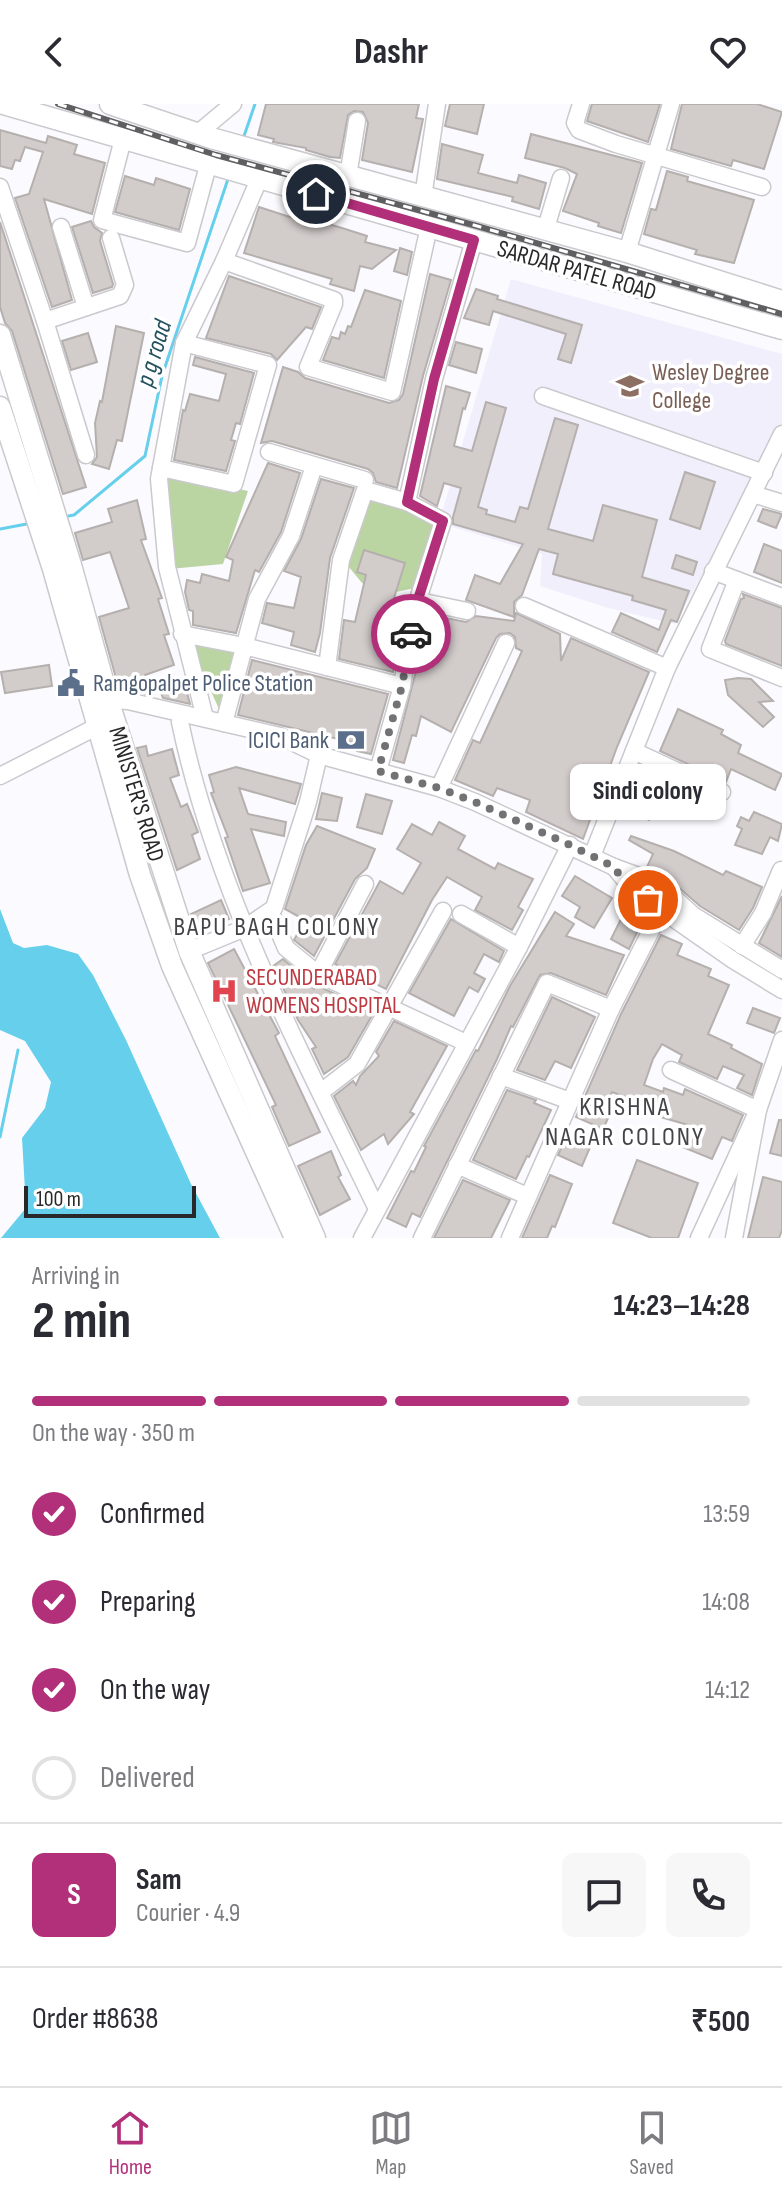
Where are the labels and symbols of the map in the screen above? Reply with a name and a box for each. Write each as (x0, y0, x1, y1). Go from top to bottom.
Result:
pin (282, 160, 350, 228)
street label: SARDAR PATEL ROAD (494, 234, 660, 307)
water label: p g road (129, 315, 180, 391)
place label: Wesley Degree College (652, 358, 769, 415)
school or university icon: Wesley Degree College (615, 371, 645, 401)
courier (371, 594, 451, 674)
public building icon: Ramgopalpet Police Station (56, 668, 86, 698)
place label: Ramgopalpet Police Station (93, 669, 313, 698)
street label: MINISTER'S ROAD (102, 723, 171, 865)
bank icon: ICICI Bank (336, 725, 366, 755)
place label: ICICI Bank (248, 726, 329, 755)
callout: Sindi colony (570, 764, 726, 820)
pin (614, 866, 682, 934)
district label: BAPU BAGH COLONY (174, 912, 380, 943)
place label: SECUNDERABAD WOMENS HOSPITAL (246, 963, 401, 1020)
hospital icon: SECUNDERABAD WOMENS HOSPITAL (209, 976, 239, 1006)
district label: KRISHNA NAGAR COLONY (545, 1092, 705, 1153)
scale bar (24, 1182, 196, 1218)

